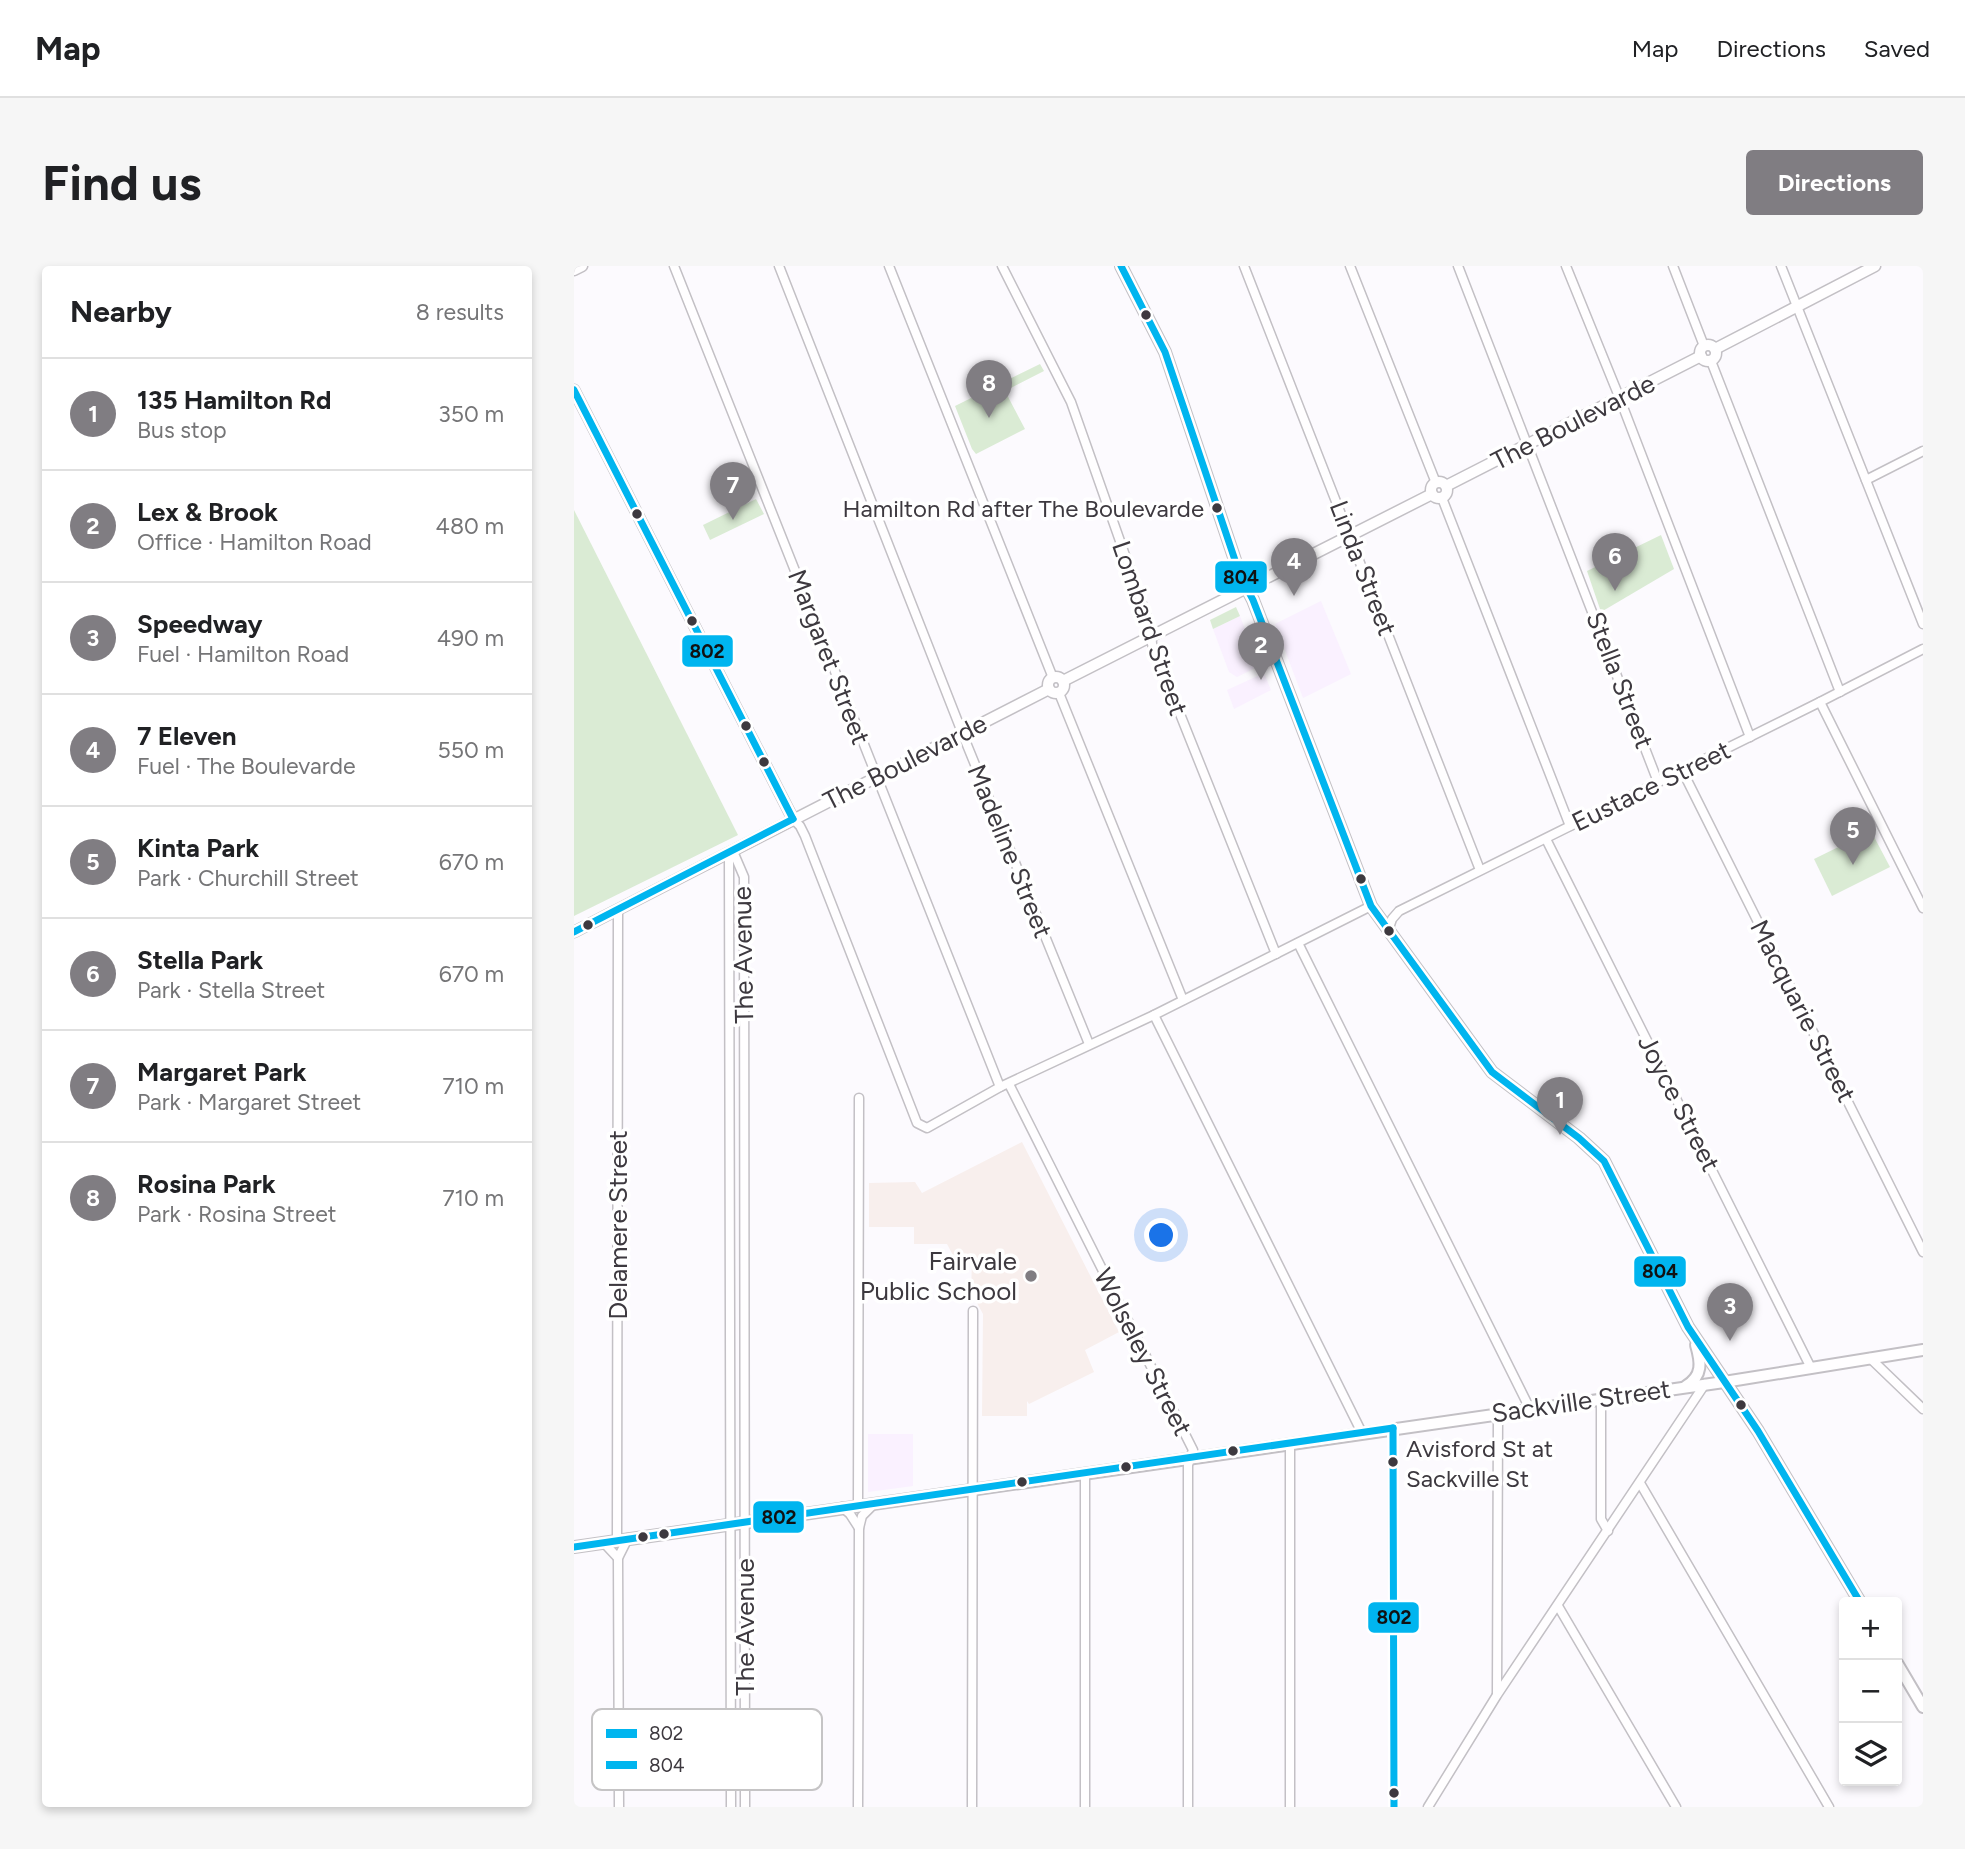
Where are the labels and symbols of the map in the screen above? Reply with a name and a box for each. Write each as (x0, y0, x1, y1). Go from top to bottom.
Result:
unlabelled marker (1139, 308, 1153, 322)
pin: 8 (966, 360, 1012, 418)
street label: The Boulevarde (1486, 367, 1660, 477)
pin: 7 (710, 462, 756, 520)
place label: Hamilton Rd after The Boulevarde (843, 494, 1204, 523)
street label: Linda Street (1323, 496, 1403, 640)
marker: Hamilton Rd after The Boulevarde (1210, 501, 1224, 515)
unlabelled marker (630, 507, 644, 521)
pin: 6 (1592, 533, 1638, 591)
street label: Lombard Street (1105, 537, 1195, 720)
pin: 4 (1271, 538, 1317, 596)
line badge: 804 (1214, 560, 1268, 594)
street label: Margaret Street (781, 565, 877, 749)
text: 804 (1223, 566, 1259, 589)
street label: Stella Street (1579, 607, 1661, 753)
unlabelled marker (685, 614, 699, 628)
pin: 2 (1238, 622, 1284, 680)
line badge: 802 (681, 634, 734, 668)
text: 802 (690, 640, 724, 663)
street label: The Boulevarde (818, 707, 992, 817)
unlabelled marker (739, 719, 753, 733)
street label: Eustace Street (1566, 734, 1736, 838)
unlabelled marker (757, 755, 771, 769)
street label: Madeline Street (961, 760, 1059, 943)
pin: 5 (1830, 807, 1876, 865)
unlabelled marker (1354, 872, 1368, 886)
street label: The Avenue (726, 886, 760, 1024)
street label: Macquarie Street (1743, 914, 1863, 1108)
unlabelled marker (581, 918, 595, 932)
unlabelled marker (1382, 924, 1396, 938)
street label: Joyce Street (1631, 1029, 1727, 1177)
pin: 1 (1537, 1077, 1583, 1135)
street label: Delamere Street (602, 1130, 634, 1320)
your location (1144, 1218, 1178, 1252)
place label: Fairvale Public School (860, 1245, 1017, 1307)
line badge: 804 (1633, 1255, 1687, 1288)
text: 804 (1642, 1260, 1678, 1283)
street label: Wolseley Street (1087, 1263, 1199, 1441)
marker: Fairvale Public School (1023, 1268, 1039, 1284)
pin: 3 (1707, 1283, 1753, 1341)
street label: Sackville Street (1489, 1373, 1673, 1429)
unlabelled marker (1734, 1398, 1748, 1412)
place label: Avisford St at Sackville St (1406, 1434, 1553, 1493)
unlabelled marker (1226, 1444, 1240, 1458)
marker: Avisford St at Sackville St (1386, 1455, 1400, 1469)
unlabelled marker (1119, 1460, 1133, 1474)
unlabelled marker (1015, 1475, 1029, 1489)
line badge: 802 (752, 1500, 805, 1534)
text: 802 (762, 1506, 796, 1529)
unlabelled marker (657, 1527, 671, 1541)
unlabelled marker (636, 1530, 650, 1544)
street label: The Avenue (729, 1558, 761, 1696)
line badge: 802 (1367, 1601, 1420, 1634)
text: 802 (1377, 1606, 1411, 1629)
legend (592, 1709, 822, 1790)
text: 802 (649, 1722, 683, 1745)
text: 804 (649, 1754, 685, 1777)
unlabelled marker (1387, 1786, 1401, 1800)

